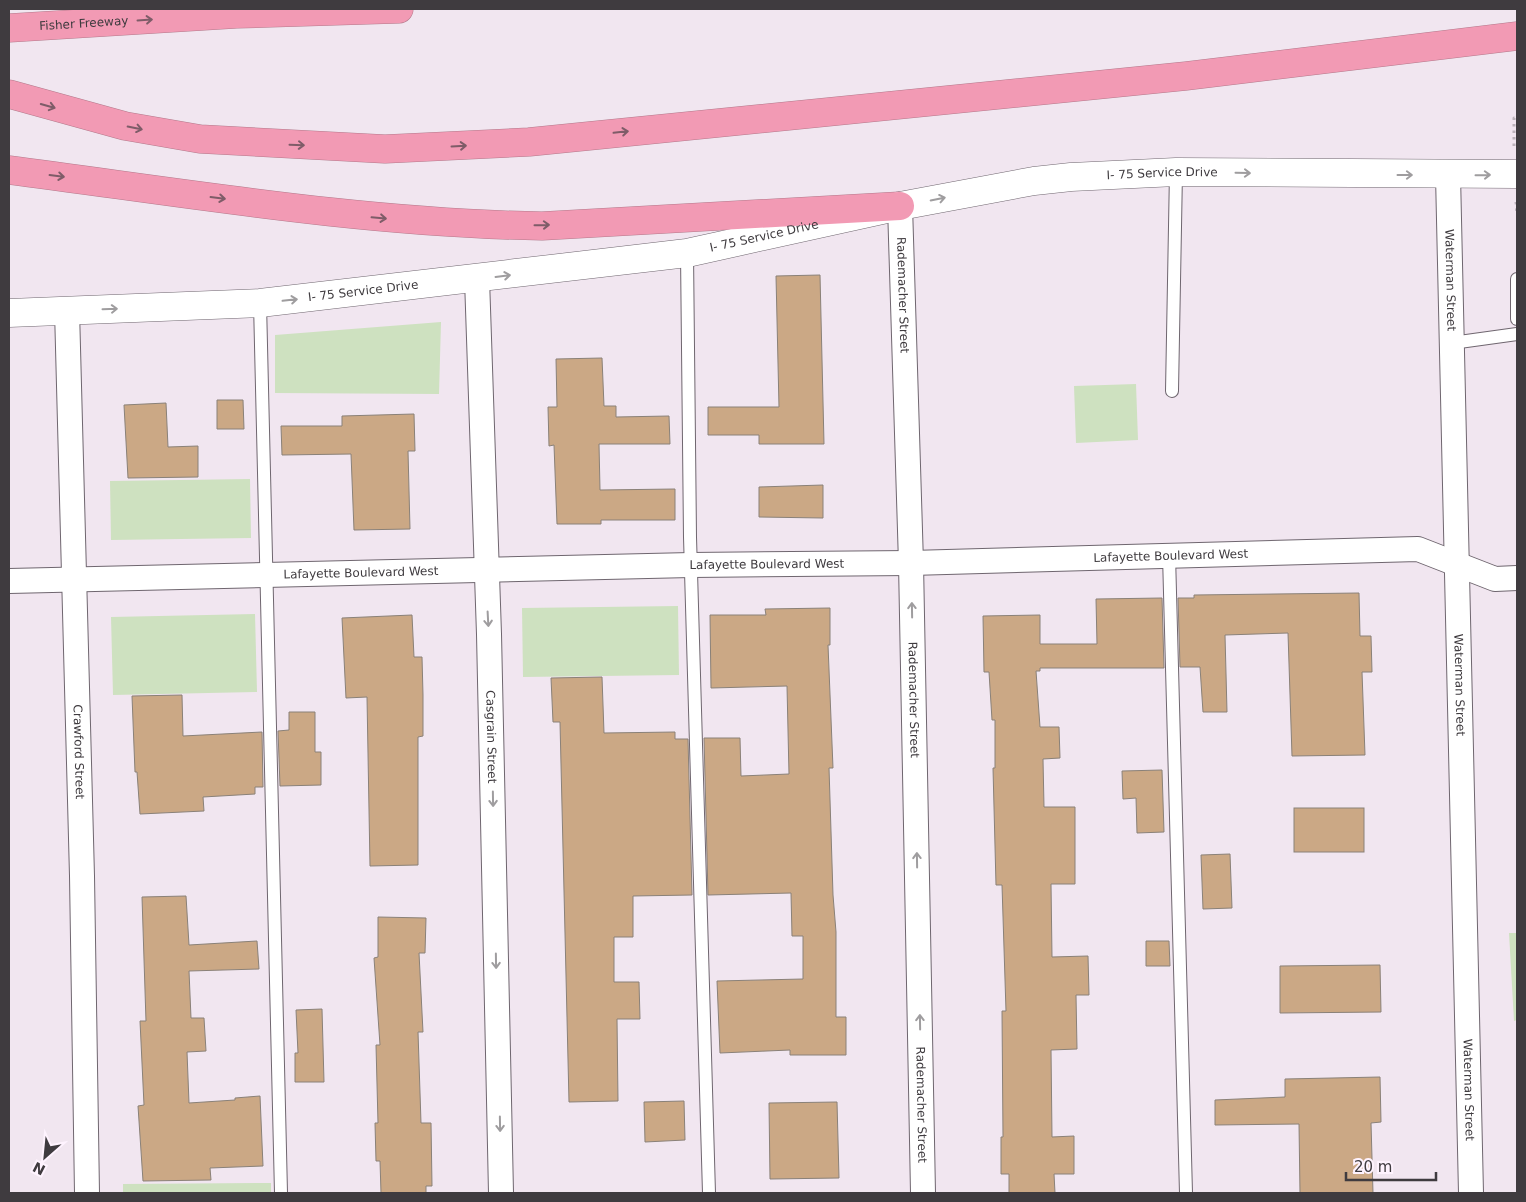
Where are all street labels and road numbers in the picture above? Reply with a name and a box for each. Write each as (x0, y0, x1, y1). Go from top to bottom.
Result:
street label: Fisher Freeway (39, 14, 129, 33)
street label: I- 75 Service Drive (1106, 165, 1218, 182)
street label: I- 75 Service Drive (708, 217, 820, 255)
street label: Waterman Street (1442, 229, 1459, 332)
street label: Rademacher Street (894, 237, 912, 354)
street label: I- 75 Service Drive (307, 278, 419, 304)
street label: Lafayette Boulevard West (1093, 547, 1249, 565)
street label: Lafayette Boulevard West (689, 557, 845, 572)
street label: Lafayette Boulevard West (283, 564, 439, 582)
street label: Waterman Street (1451, 634, 1468, 736)
street label: Rademacher Street (905, 641, 922, 758)
street label: Casgrain Street (483, 690, 499, 784)
street label: Crawford Street (70, 704, 87, 800)
street label: Waterman Street (1461, 1038, 1477, 1141)
street label: Rademacher Street (913, 1046, 929, 1163)

